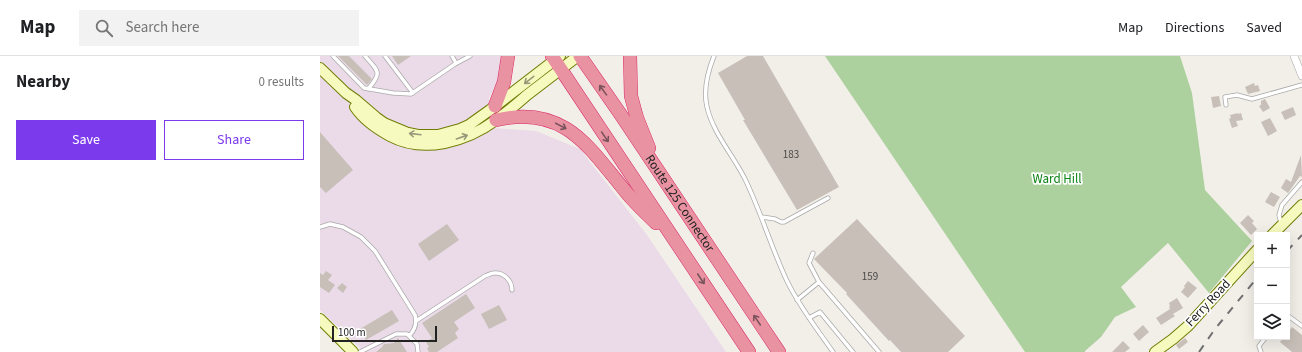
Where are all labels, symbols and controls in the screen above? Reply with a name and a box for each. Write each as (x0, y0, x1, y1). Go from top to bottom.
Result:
search box (79, 10, 359, 46)
text: Map (20, 14, 55, 41)
icon: search (93, 17, 115, 39)
text: Search here (125, 17, 199, 38)
text: Map (1118, 18, 1143, 38)
text: Directions (1165, 18, 1224, 38)
text: Saved (1246, 18, 1282, 38)
text: Nearby (16, 70, 70, 94)
text: 0 results (259, 73, 304, 91)
one-way arrow (523, 76, 534, 84)
one-way arrow (599, 84, 607, 95)
button: Save (16, 120, 156, 160)
button: Share (164, 120, 304, 160)
one-way arrow (554, 123, 566, 130)
one-way arrow (409, 130, 422, 138)
one-way arrow (601, 131, 609, 142)
one-way arrow (456, 133, 468, 141)
house number: 183 (783, 147, 799, 162)
street label: Route 125 Connector (641, 151, 719, 256)
park label: Ward Hill (1032, 170, 1082, 188)
map controls (1254, 232, 1290, 340)
button: + (1254, 232, 1290, 268)
button: − (1254, 268, 1290, 304)
house number: 159 (862, 269, 878, 284)
one-way arrow (697, 274, 705, 285)
street label: Ferry Road (1181, 275, 1235, 331)
button: layers (1254, 304, 1290, 340)
one-way arrow (753, 314, 761, 325)
scale bar (332, 324, 437, 343)
text: 100 m (338, 325, 366, 340)

